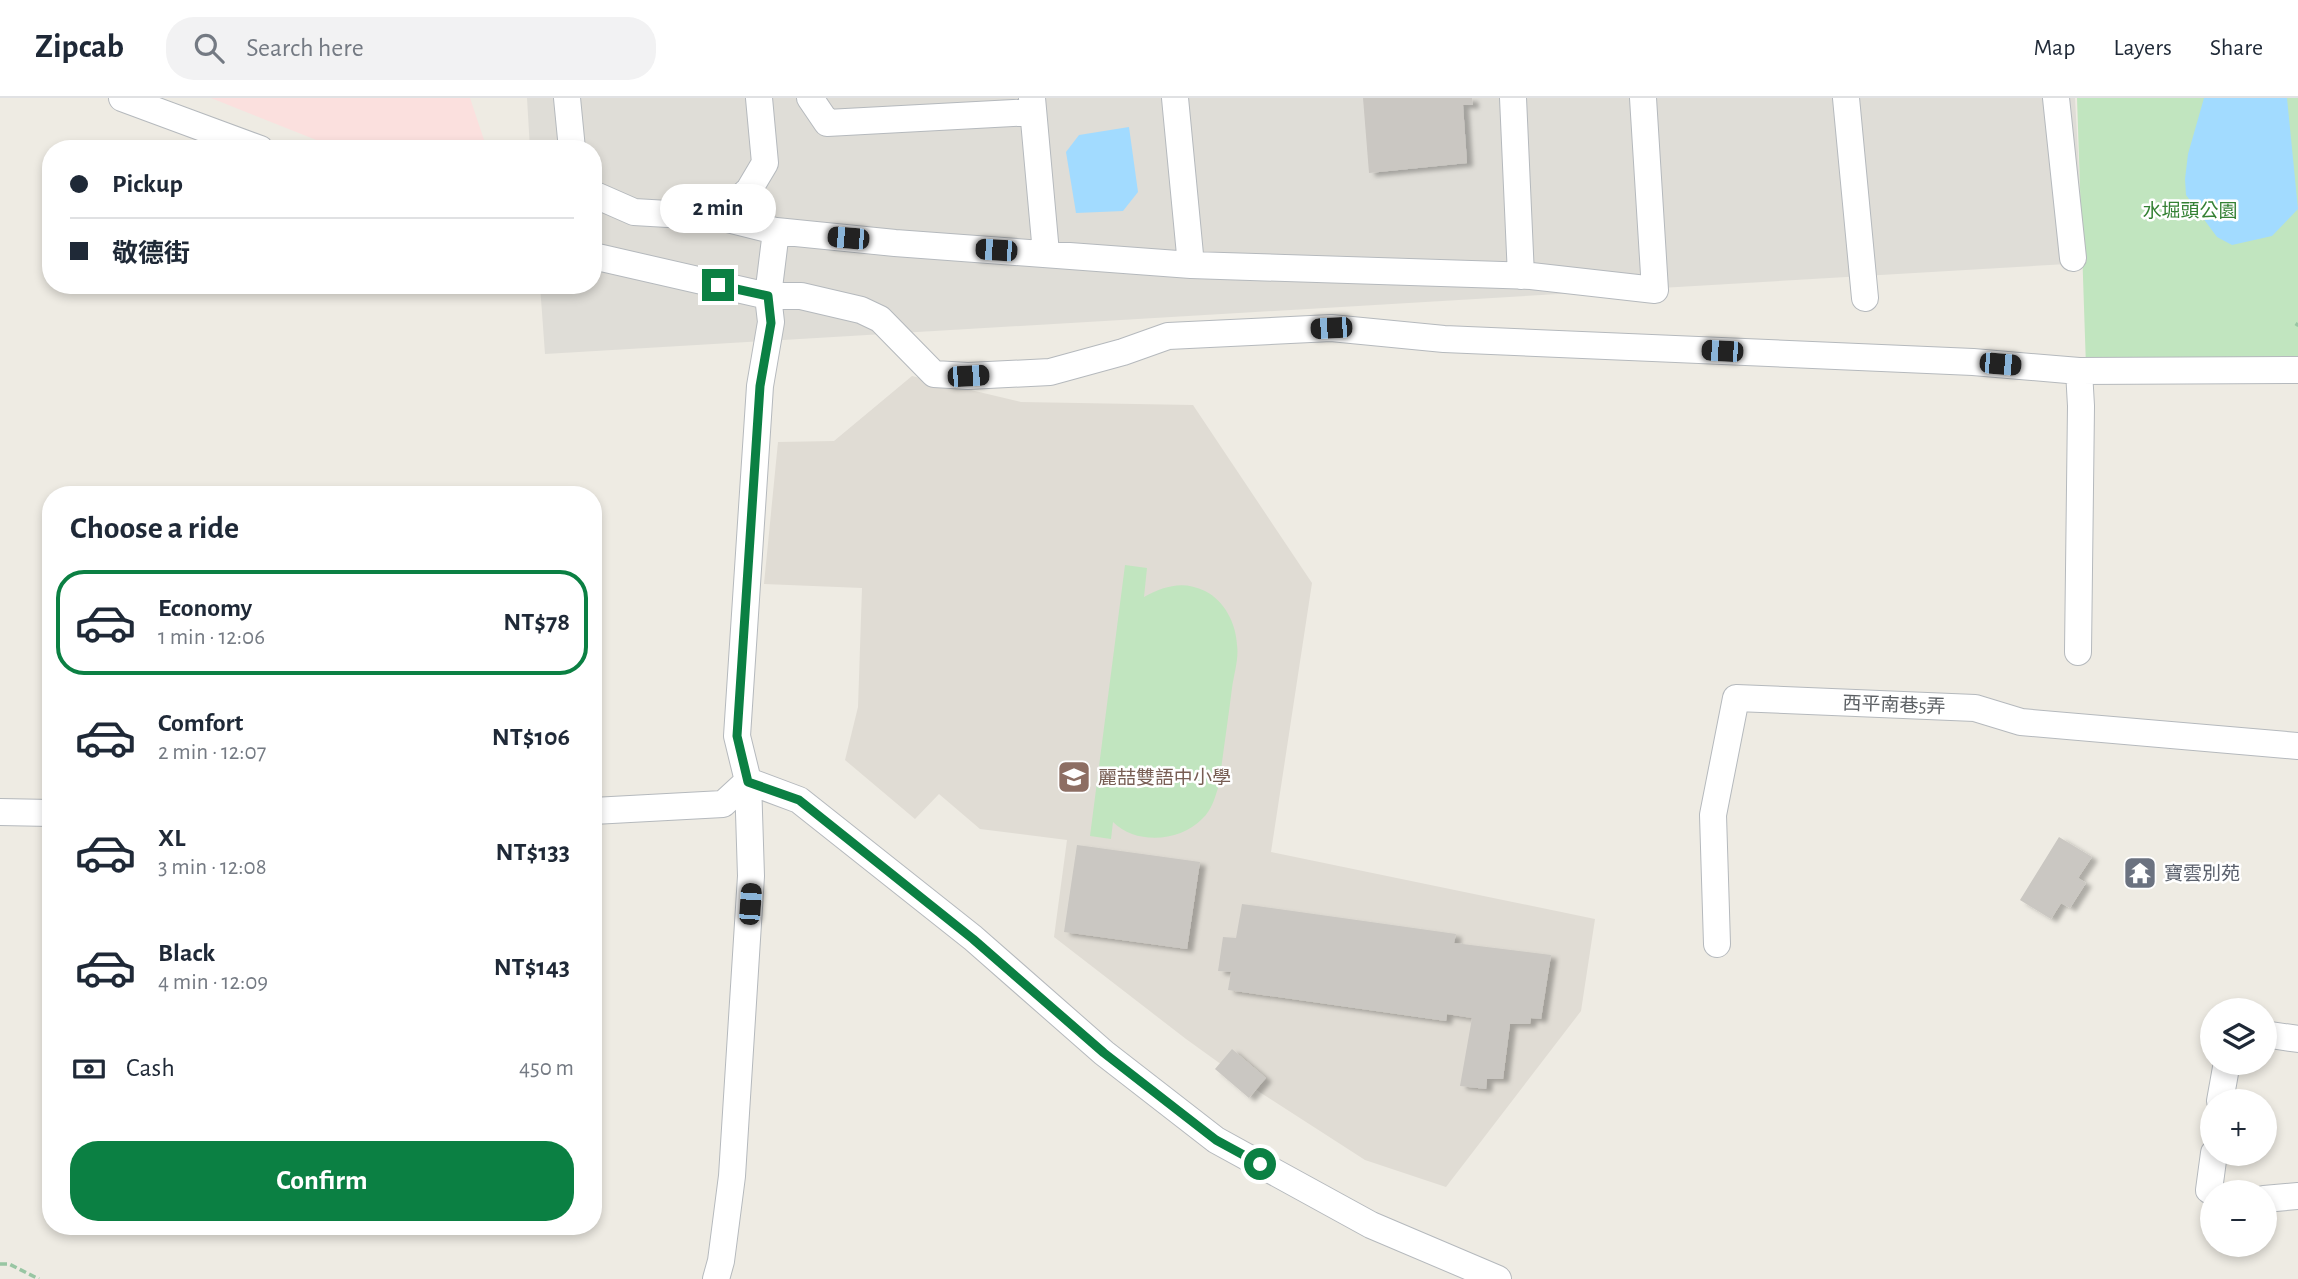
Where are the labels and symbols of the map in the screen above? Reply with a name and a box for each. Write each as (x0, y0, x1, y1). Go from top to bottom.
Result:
callout: 2 min (660, 184, 776, 232)
park label: 水堀頭公園 (2142, 201, 2238, 221)
car (827, 226, 870, 250)
car (975, 238, 1018, 262)
route end (702, 269, 734, 301)
car (1310, 316, 1353, 340)
car (1701, 339, 1744, 363)
car (1979, 352, 2022, 376)
car (947, 364, 990, 388)
street label: 西平南巷5弄 (1842, 692, 1946, 717)
school or university icon: 麗喆雙語中小學 (1055, 758, 1093, 796)
place label: 麗喆雙語中小學 (1098, 767, 1231, 788)
temple icon: 寶雲別苑 (2121, 854, 2159, 892)
place label: 寶雲別苑 (2164, 863, 2240, 884)
car (739, 882, 762, 926)
route start (1244, 1148, 1276, 1180)

